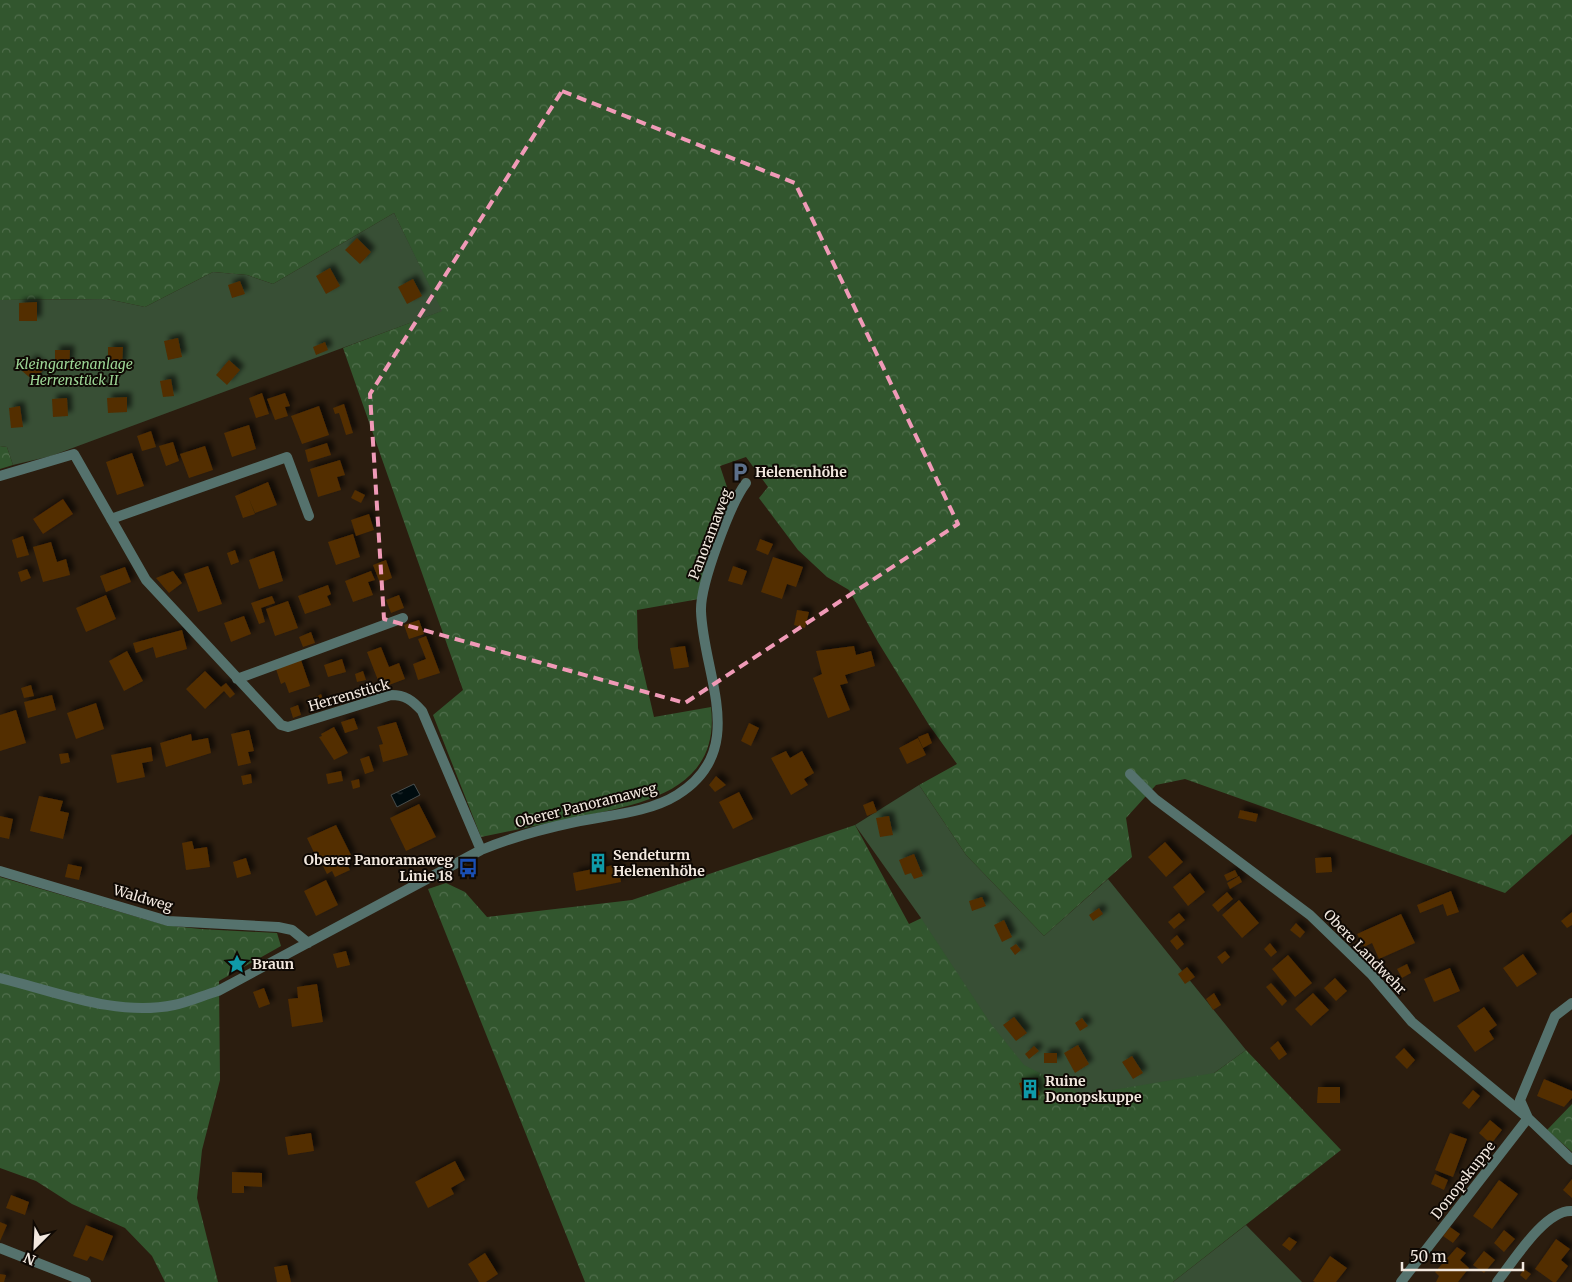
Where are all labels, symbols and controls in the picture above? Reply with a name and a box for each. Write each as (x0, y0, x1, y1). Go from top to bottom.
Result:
park label: Kleingartenanlage Herrenstück II (14, 355, 133, 389)
parking icon: Helenenhöhe (729, 461, 751, 483)
place label: Helenenhöhe (755, 463, 847, 481)
street label: Panoramaweg (684, 485, 736, 582)
street label: Herrenstück (306, 675, 392, 715)
street label: Oberer Panoramaweg (513, 779, 659, 831)
place label: Sendeturm Helenenhöhe (613, 846, 705, 880)
place label: Oberer Panoramaweg Linie 18 (304, 851, 453, 885)
building icon: Sendeturm Helenenhöhe (587, 852, 609, 874)
bus stop icon: Oberer Panoramaweg Linie 18 (457, 857, 479, 879)
street label: Waldweg (110, 881, 175, 915)
street label: Obere Landwehr (1320, 906, 1410, 998)
place icon: Braun (226, 953, 248, 975)
place label: Braun (252, 955, 295, 973)
place label: Ruine Donopskuppe (1045, 1072, 1142, 1106)
building icon: Ruine Donopskuppe (1019, 1078, 1041, 1100)
street label: Donopskuppe (1427, 1137, 1499, 1223)
north arrow (10, 1222, 60, 1272)
scale bar (1402, 1240, 1523, 1272)
text: 50 m (1410, 1247, 1447, 1266)
text: N (21, 1248, 38, 1269)

